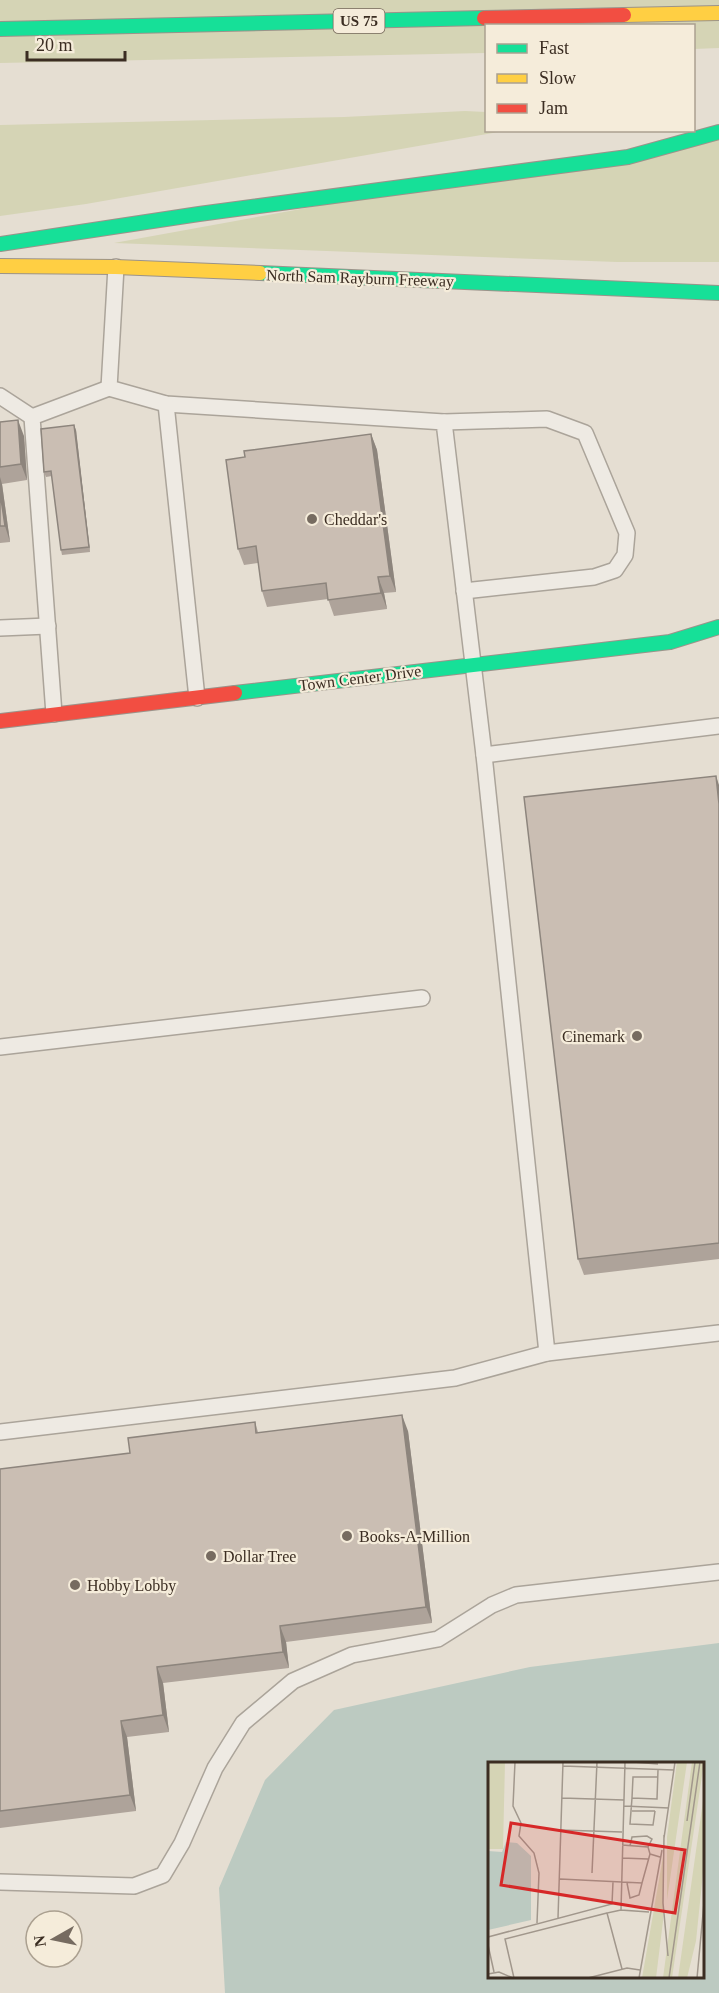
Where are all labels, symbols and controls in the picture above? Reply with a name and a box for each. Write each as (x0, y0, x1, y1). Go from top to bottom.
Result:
road number: US 75 (334, 9, 385, 33)
scale bar (27, 24, 124, 62)
legend (485, 24, 695, 132)
text: 20 m (36, 35, 73, 55)
text: Fast (539, 38, 569, 58)
text: Slow (539, 68, 576, 88)
text: Jam (539, 98, 568, 118)
street label: North Sam Rayburn Freeway (266, 266, 454, 291)
place label: Cheddar's (324, 511, 387, 528)
marker: Cheddar's (305, 512, 319, 526)
street label: Town Center Drive (298, 662, 422, 694)
place label: Cinemark (562, 1028, 625, 1045)
marker: Cinemark (630, 1029, 644, 1043)
place label: Books-A-Million (359, 1528, 470, 1545)
marker: Books-A-Million (340, 1529, 354, 1543)
place label: Dollar Tree (223, 1548, 296, 1565)
marker: Dollar Tree (204, 1549, 218, 1563)
place label: Hobby Lobby (87, 1577, 176, 1595)
marker: Hobby Lobby (68, 1578, 82, 1592)
inset map (488, 1762, 704, 1978)
north arrow (24, 1909, 84, 1969)
text: N (30, 1934, 49, 1948)

